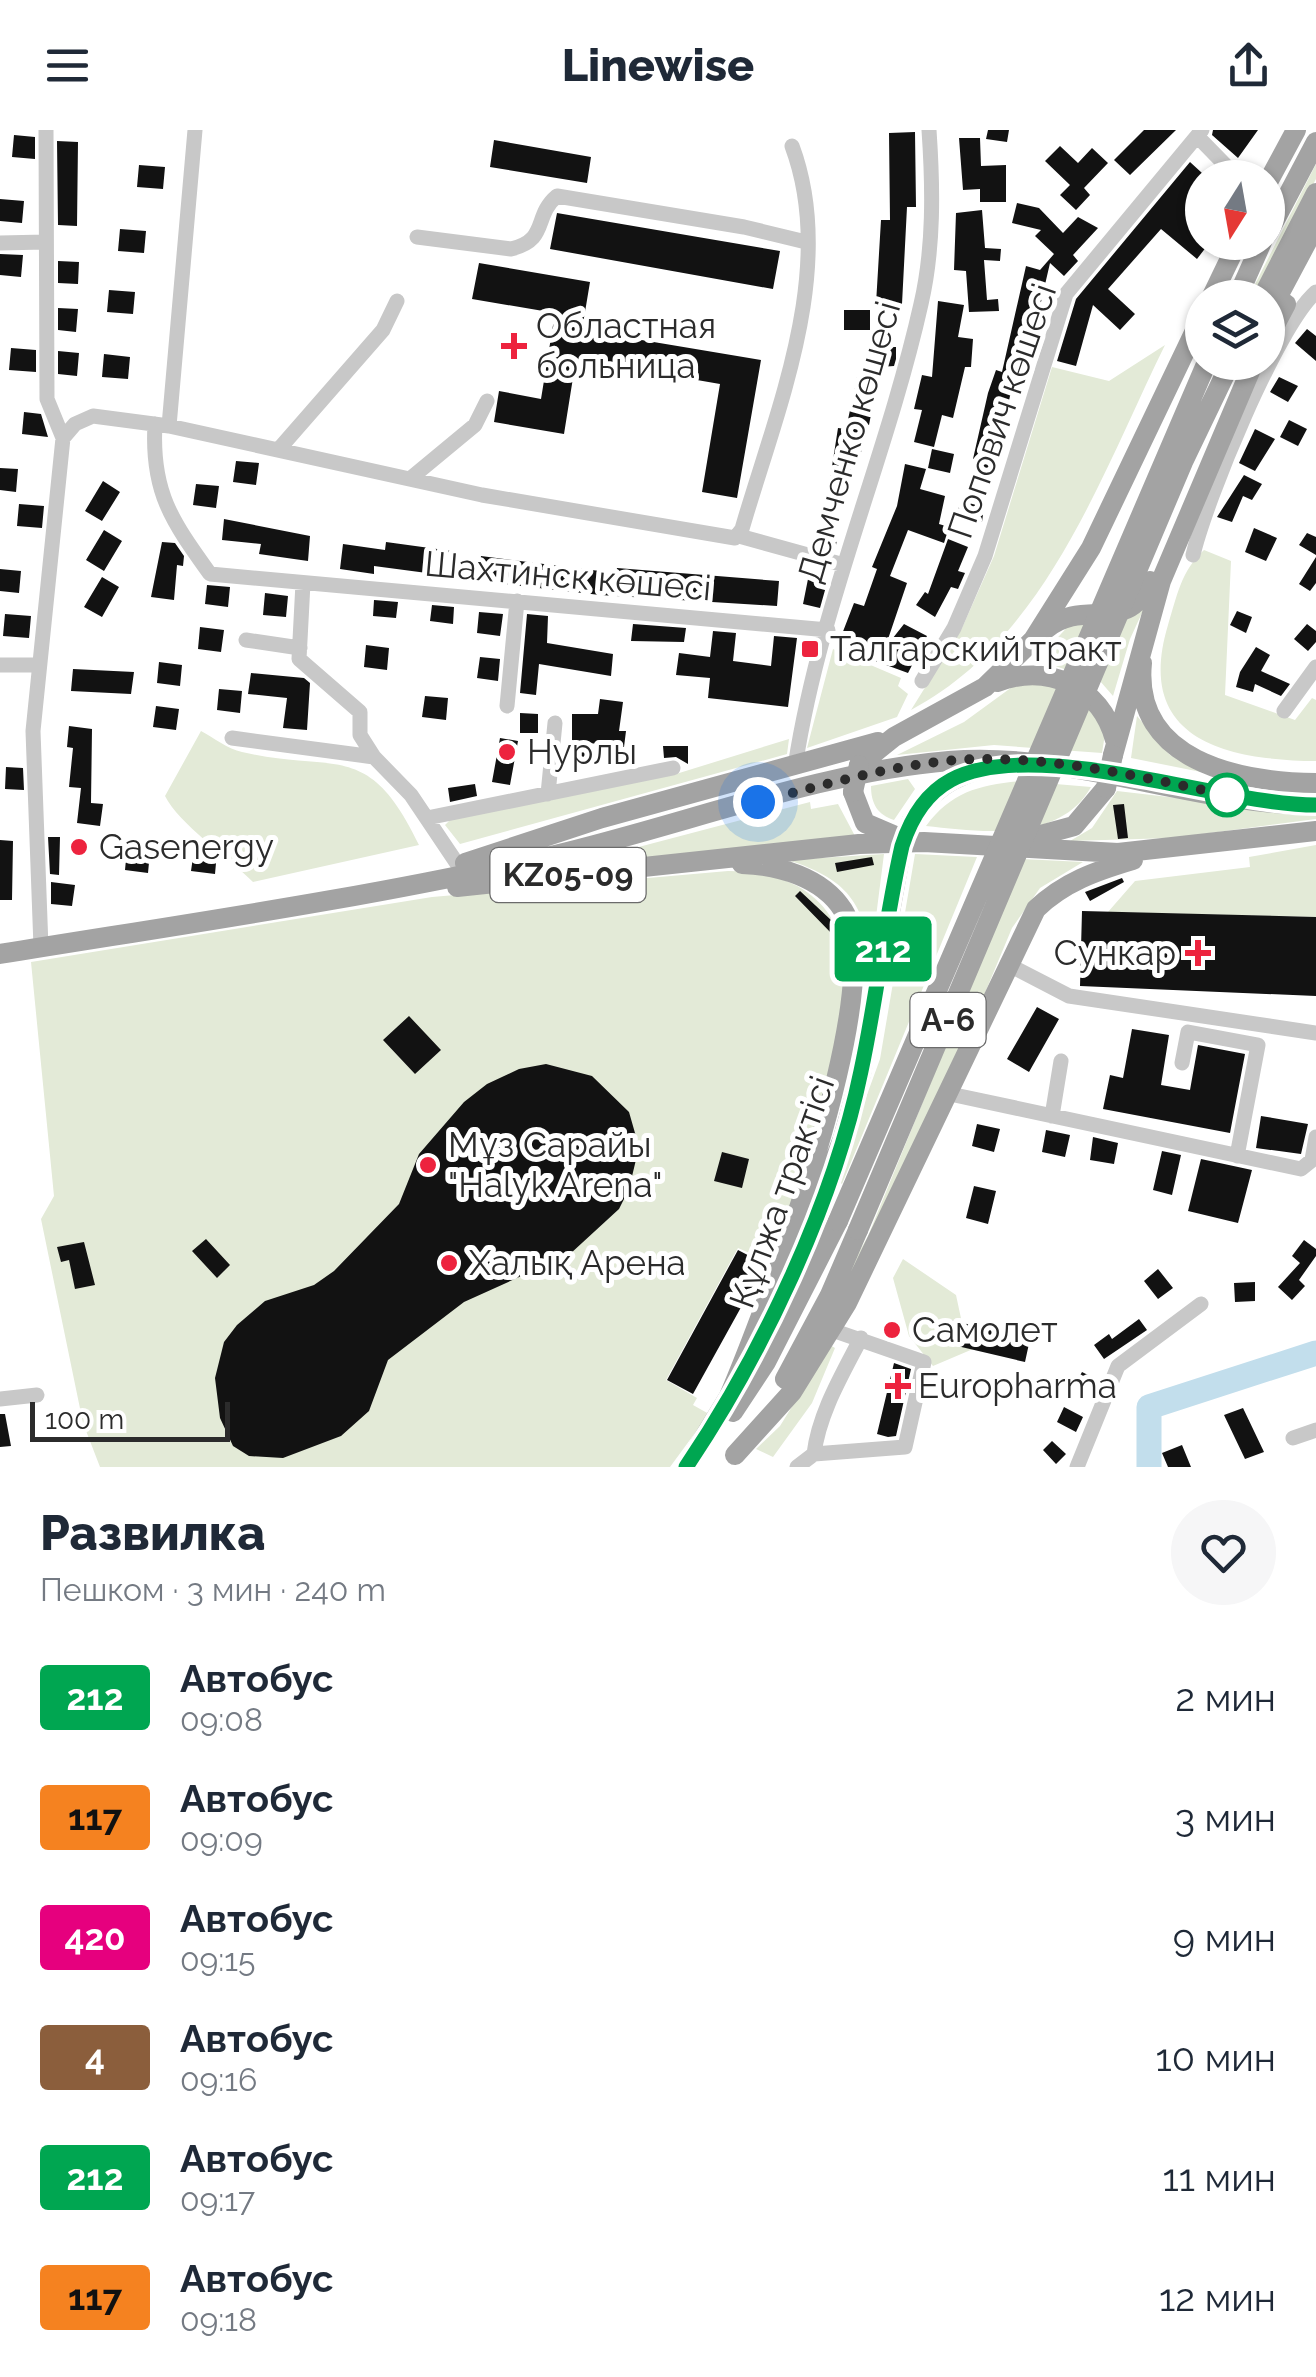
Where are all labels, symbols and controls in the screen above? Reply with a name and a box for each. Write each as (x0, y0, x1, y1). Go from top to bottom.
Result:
icon: menu (40, 38, 95, 93)
icon: share (1221, 38, 1276, 93)
text: Linewise (562, 39, 754, 92)
north arrow (1185, 160, 1285, 260)
map controls (1185, 160, 1285, 380)
street label: Попович көшесі (939, 278, 1064, 543)
button: layers (1185, 280, 1285, 380)
street label: Демченко көшесі (789, 296, 908, 587)
place label: Областная больница (536, 305, 716, 386)
marker: Областная больница (501, 333, 527, 359)
street label: Шахтинск көшесі (423, 543, 713, 608)
place label: Талгарский тракт (830, 628, 1122, 669)
marker: Талгарский тракт (799, 638, 821, 660)
place label: Нурлы (527, 731, 637, 772)
marker: Нурлы (496, 741, 518, 763)
unlabelled marker (1206, 774, 1248, 816)
your location (733, 777, 783, 827)
place label: Gasenergy (99, 826, 274, 867)
marker: Gasenergy (68, 836, 90, 858)
road number: KZ05-09 (490, 848, 646, 902)
line badge: 212 (826, 916, 940, 982)
text: 212 (855, 929, 911, 970)
place label: Сункар (1054, 932, 1176, 973)
marker: Сункар (1185, 940, 1211, 966)
road number: A-6 (910, 993, 986, 1047)
street label: Құлжа трактісі (721, 1070, 842, 1313)
place label: Мұз Сарайы "Halyk Arena" (448, 1124, 662, 1205)
marker: Мұз Сарайы "Halyk Arena" (417, 1154, 439, 1176)
place label: Халық Арена (469, 1242, 686, 1283)
marker: Халық Арена (438, 1252, 460, 1274)
place label: Самолет (912, 1309, 1058, 1350)
marker: Самолет (881, 1319, 903, 1341)
place label: Europharma (918, 1365, 1117, 1406)
marker: Europharma (887, 1375, 909, 1397)
scale bar (30, 1397, 230, 1442)
text: 100 m (45, 1403, 124, 1436)
button: heart (1171, 1500, 1276, 1605)
text: Развилка (40, 1505, 265, 1561)
text: Пешком · 3 мин · 240 m (40, 1571, 386, 1608)
text: Автобус (180, 1656, 334, 1701)
text: 2 мин (1175, 1675, 1276, 1720)
text: 212 (67, 1677, 123, 1718)
text: 09:08 (180, 1701, 263, 1738)
text: Автобус (180, 1776, 334, 1821)
text: 3 мин (1175, 1795, 1276, 1840)
text: 117 (68, 1797, 122, 1838)
text: 09:09 (180, 1821, 263, 1858)
text: Автобус (180, 1896, 334, 1941)
text: 9 мин (1173, 1915, 1276, 1960)
text: 420 (64, 1917, 126, 1958)
text: 09:15 (180, 1941, 256, 1978)
text: Автобус (180, 2016, 334, 2061)
text: 10 мин (1155, 2035, 1276, 2080)
text: 4 (85, 2037, 105, 2078)
text: 09:16 (180, 2061, 257, 2098)
text: Автобус (180, 2136, 334, 2181)
text: 11 мин (1162, 2155, 1276, 2200)
text: 212 (67, 2157, 123, 2198)
text: 09:17 (180, 2181, 255, 2218)
text: Автобус (180, 2256, 334, 2301)
text: 12 мин (1159, 2275, 1276, 2320)
text: 117 (68, 2277, 122, 2318)
text: 09:18 (180, 2301, 257, 2338)

